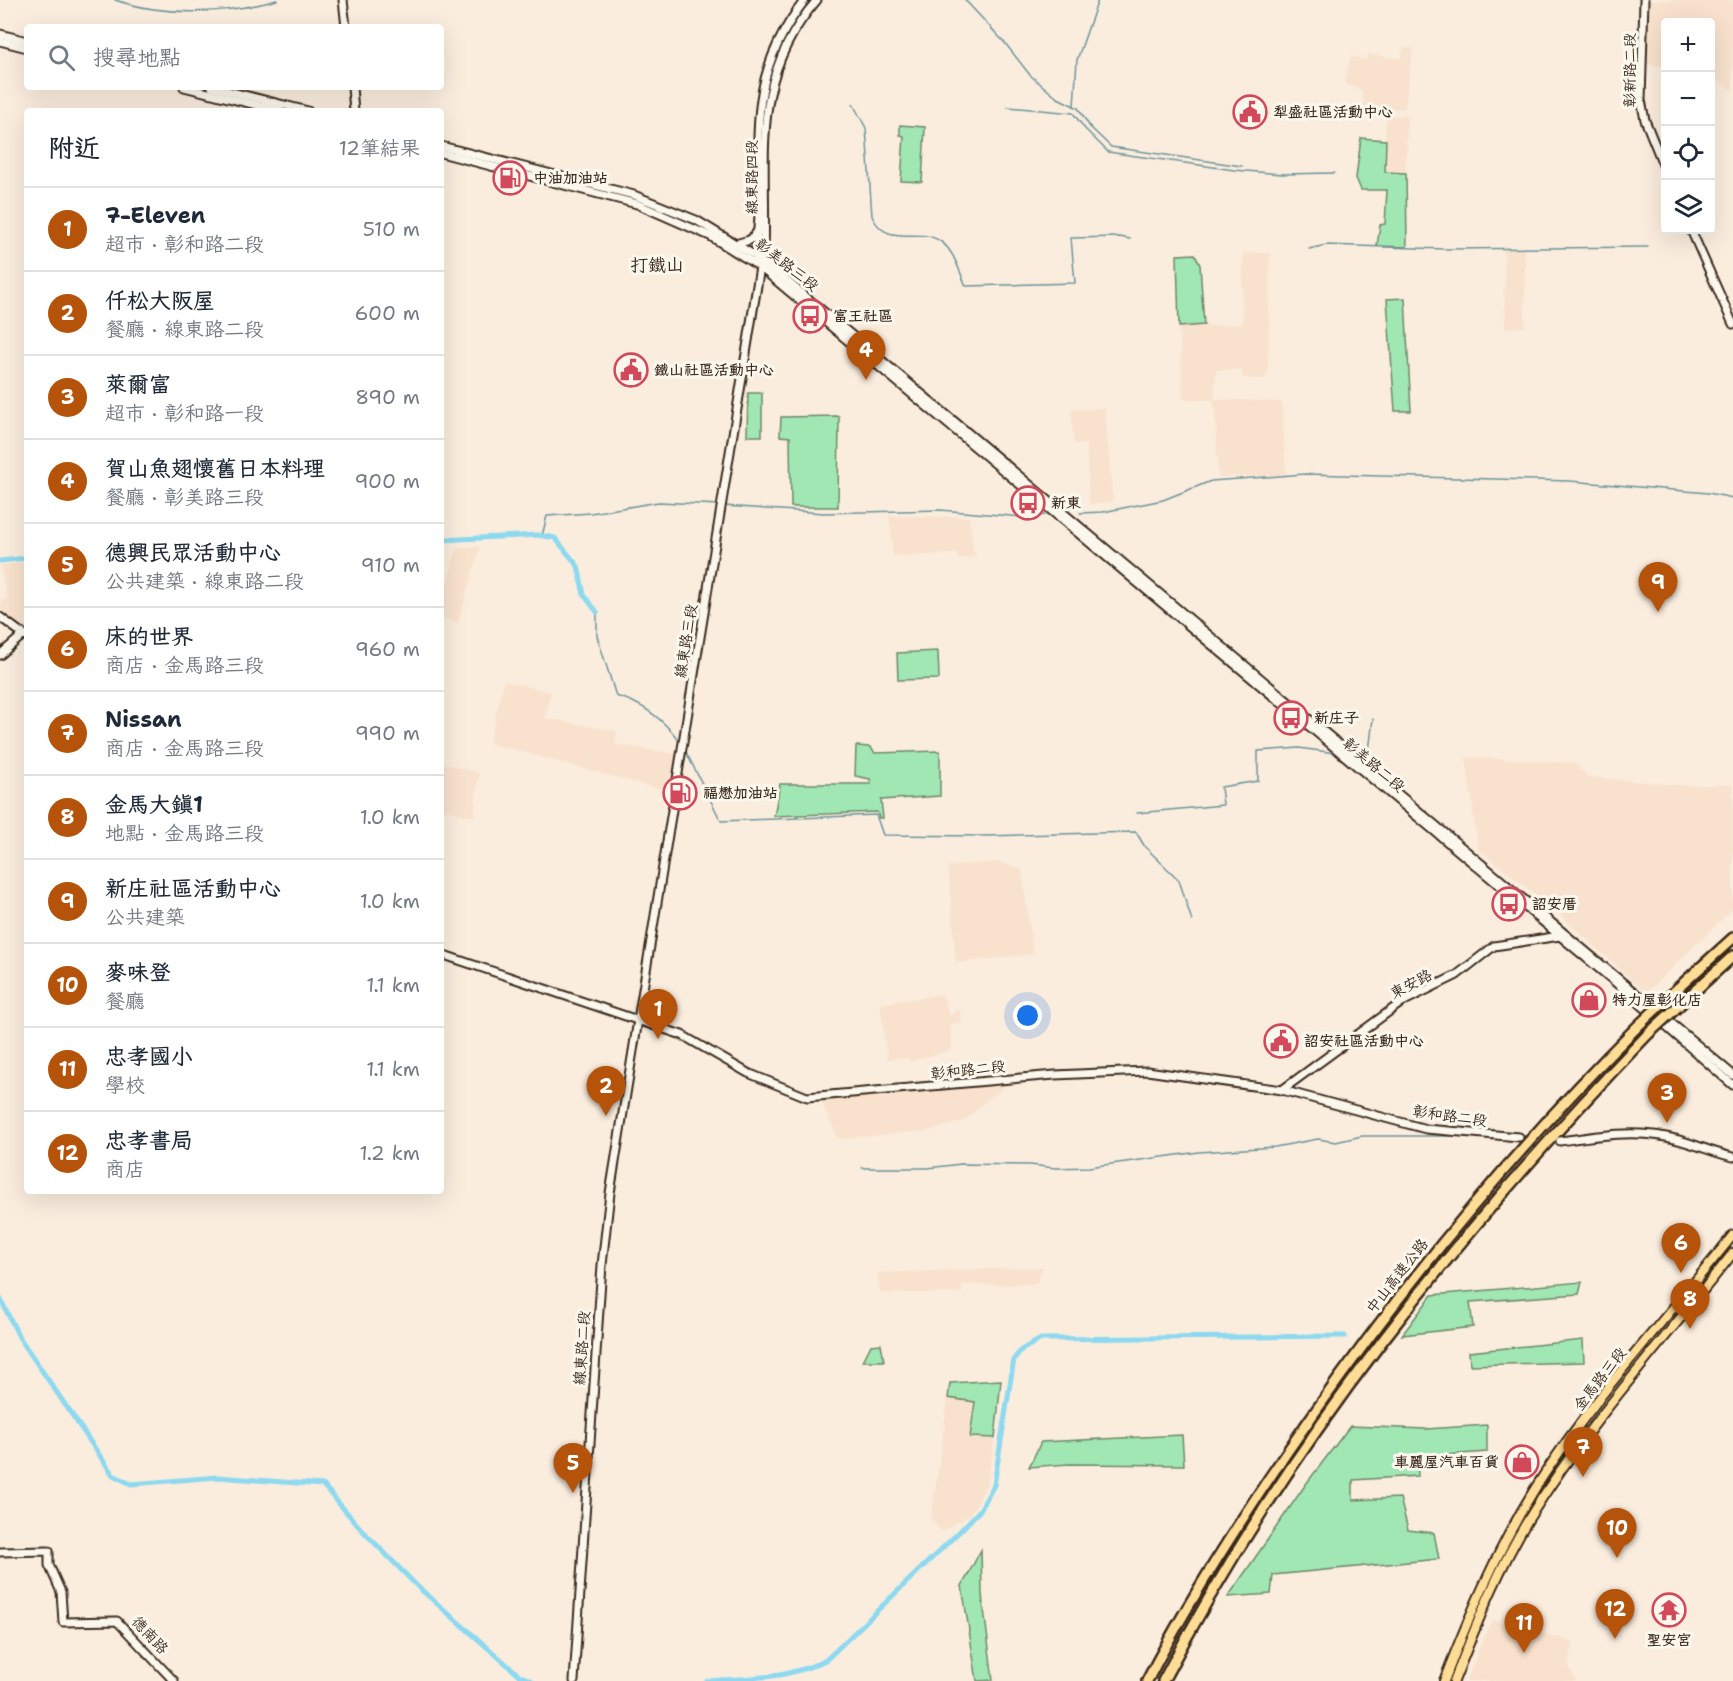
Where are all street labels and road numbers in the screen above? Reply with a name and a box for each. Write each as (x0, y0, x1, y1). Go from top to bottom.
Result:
street label: 彰新路二段 (1620, 32, 1640, 108)
street label: 線東路四段 (742, 139, 762, 215)
street label: 彰美路三段 (751, 234, 823, 296)
street label: 線東路三段 (670, 602, 702, 680)
street label: 彰美路二段 (1339, 733, 1409, 797)
street label: 東安路 (1386, 965, 1436, 1003)
street label: 彰和路二段 (930, 1056, 1006, 1084)
street label: 彰和路二段 (1411, 1101, 1489, 1131)
street label: 中山高速公路 (1361, 1234, 1433, 1318)
street label: 線東路二段 (569, 1310, 595, 1386)
street label: 金馬路三段 (1569, 1343, 1631, 1415)
street label: 德南路 (127, 1612, 173, 1658)

